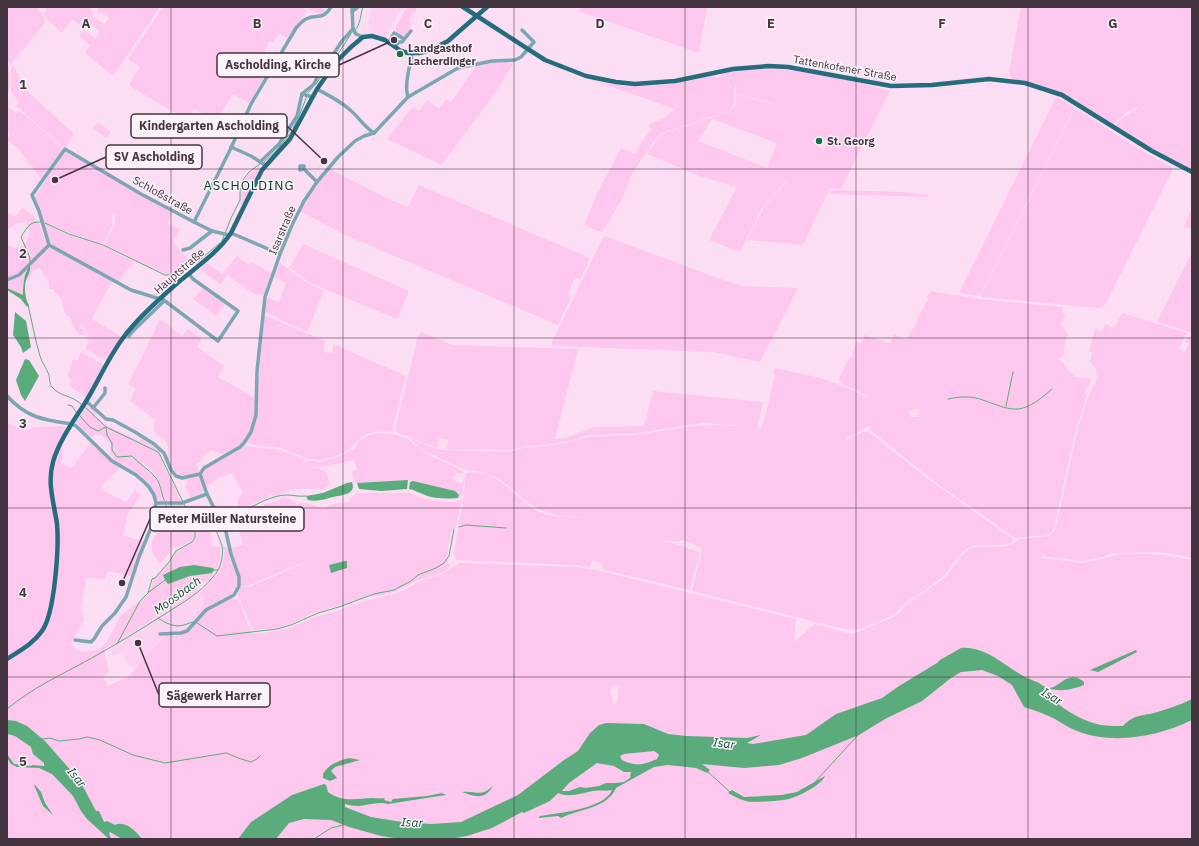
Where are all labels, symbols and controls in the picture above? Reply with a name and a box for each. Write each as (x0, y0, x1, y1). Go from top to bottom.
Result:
text: A (82, 15, 91, 32)
text: B (253, 15, 262, 32)
text: C (424, 15, 433, 32)
text: D (595, 15, 605, 32)
text: E (767, 15, 775, 32)
text: F (938, 15, 946, 32)
text: G (1108, 15, 1118, 32)
place label: Landgasthof Lacherdinger (408, 41, 477, 68)
marker: Landgasthof Lacherdinger (395, 49, 405, 59)
street label: Tattenkofener Straße (792, 52, 898, 84)
callout: Ascholding, Kirche (217, 53, 339, 77)
text: Ascholding, Kirche (225, 57, 331, 72)
text: 1 (19, 76, 27, 93)
callout: Kindergarten Ascholding (131, 114, 287, 138)
text: Kindergarten Ascholding (139, 118, 279, 133)
place label: St. Georg (827, 134, 876, 148)
marker: St. Georg (814, 136, 824, 146)
callout: SV Ascholding (106, 145, 202, 169)
text: SV Ascholding (114, 149, 195, 164)
street label: Schloßstraße (131, 173, 195, 217)
district label: ASCHOLDING (203, 177, 295, 194)
street label: Isarstraße (265, 203, 299, 257)
text: 2 (19, 245, 27, 262)
street label: Hauptstraße (151, 245, 207, 297)
text: 3 (19, 415, 27, 432)
callout: Peter Müller Natursteine (150, 507, 304, 531)
text: Peter Müller Natursteine (158, 511, 297, 526)
water label: Moosbach (150, 573, 204, 617)
text: 4 (19, 584, 27, 601)
callout: Sägewerk Harrer (159, 683, 270, 707)
water label: Isar (1039, 684, 1066, 708)
text: Sägewerk Harrer (166, 688, 262, 703)
water label: Isar (712, 734, 736, 752)
text: 5 (19, 753, 27, 770)
water label: Isar (64, 764, 90, 791)
water label: Isar (401, 814, 424, 830)

